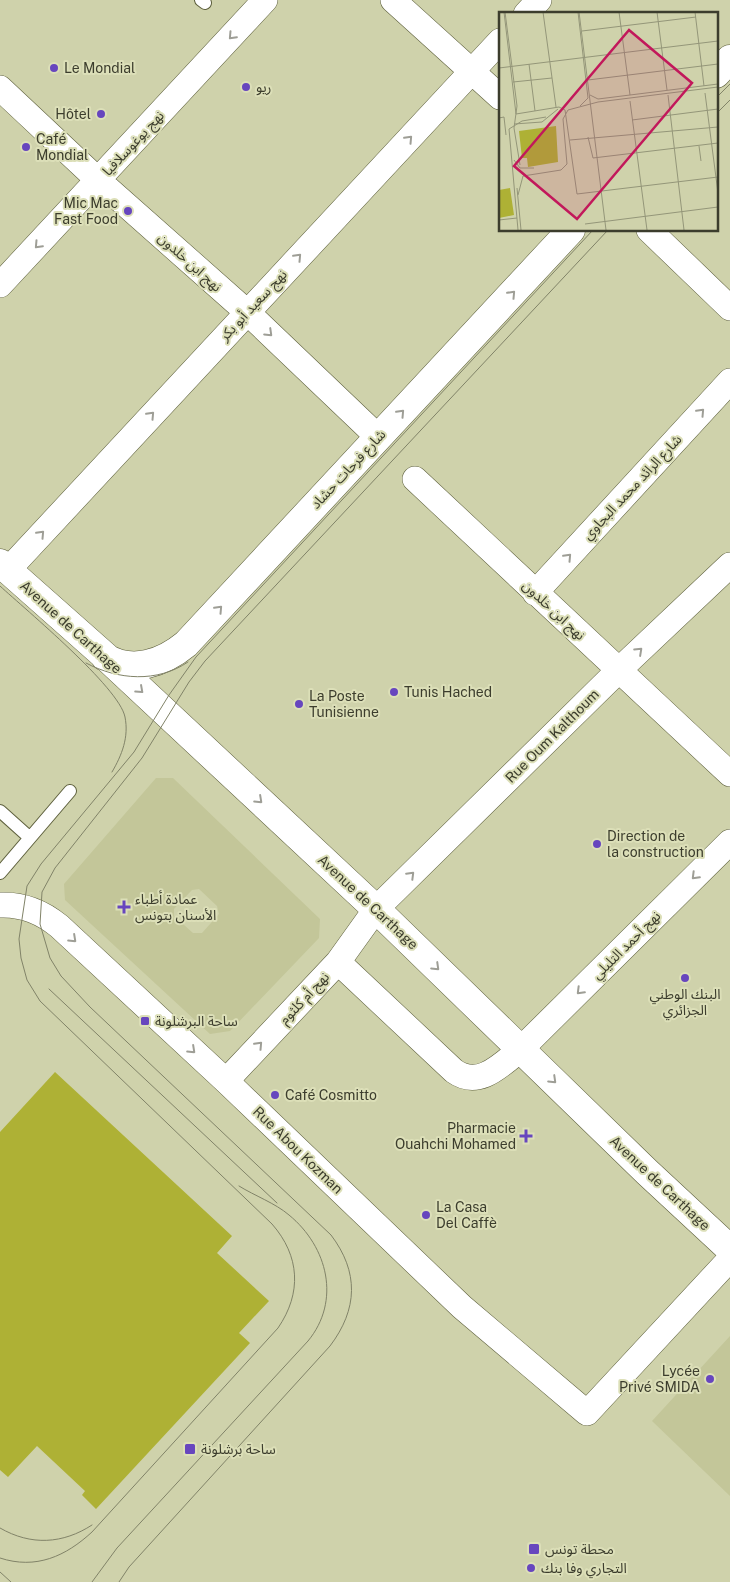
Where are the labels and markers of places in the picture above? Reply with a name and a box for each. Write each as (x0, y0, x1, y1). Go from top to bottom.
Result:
place label: Le Mondial (64, 60, 135, 76)
marker: Le Mondial (48, 62, 60, 74)
place label: ريو (256, 79, 272, 96)
marker: ريو (240, 81, 252, 93)
place label: Hôtel (55, 106, 91, 122)
marker: Hôtel (95, 108, 107, 120)
place label: Café Mondial (36, 131, 88, 163)
marker: Café Mondial (20, 141, 32, 153)
place label: Mic Mac Fast Food (54, 195, 118, 227)
marker: Mic Mac Fast Food (122, 205, 134, 217)
place label: Tunis Hached (404, 684, 492, 700)
marker: Tunis Hached (388, 686, 400, 698)
place label: La Poste Tunisienne (309, 688, 379, 720)
marker: La Poste Tunisienne (293, 698, 305, 710)
place label: Direction de la construction (607, 828, 704, 860)
marker: Direction de la construction (591, 838, 603, 850)
place label: عمادة أطباء الأسنان بتونس (135, 890, 216, 924)
marker: عمادة أطباء الأسنان بتونس (117, 900, 131, 914)
marker: البنك الوطني الجزائري (679, 972, 691, 984)
place label: البنك الوطني الجزائري (649, 986, 721, 1021)
place label: ساحة البرشلونة (155, 1013, 238, 1030)
marker: ساحة البرشلونة (139, 1015, 151, 1027)
place label: Café Cosmitto (285, 1087, 377, 1103)
marker: Café Cosmitto (269, 1089, 281, 1101)
place label: Pharmacie Ouahchi Mohamed (395, 1120, 516, 1152)
marker: Pharmacie Ouahchi Mohamed (520, 1130, 532, 1142)
place label: La Casa Del Caffè (436, 1199, 497, 1231)
marker: La Casa Del Caffè (420, 1209, 432, 1221)
place label: Lycée Privé SMIDA (619, 1363, 700, 1395)
marker: Lycée Privé SMIDA (704, 1373, 716, 1385)
place label: ساحة برشلونة (201, 1441, 276, 1458)
marker: ساحة برشلونة (183, 1442, 197, 1456)
place label: محطة تونس (545, 1541, 614, 1558)
marker: محطة تونس (527, 1542, 541, 1556)
place label: التجاري وفا بنك (541, 1560, 627, 1579)
marker: التجاري وفا بنك (525, 1562, 537, 1574)

